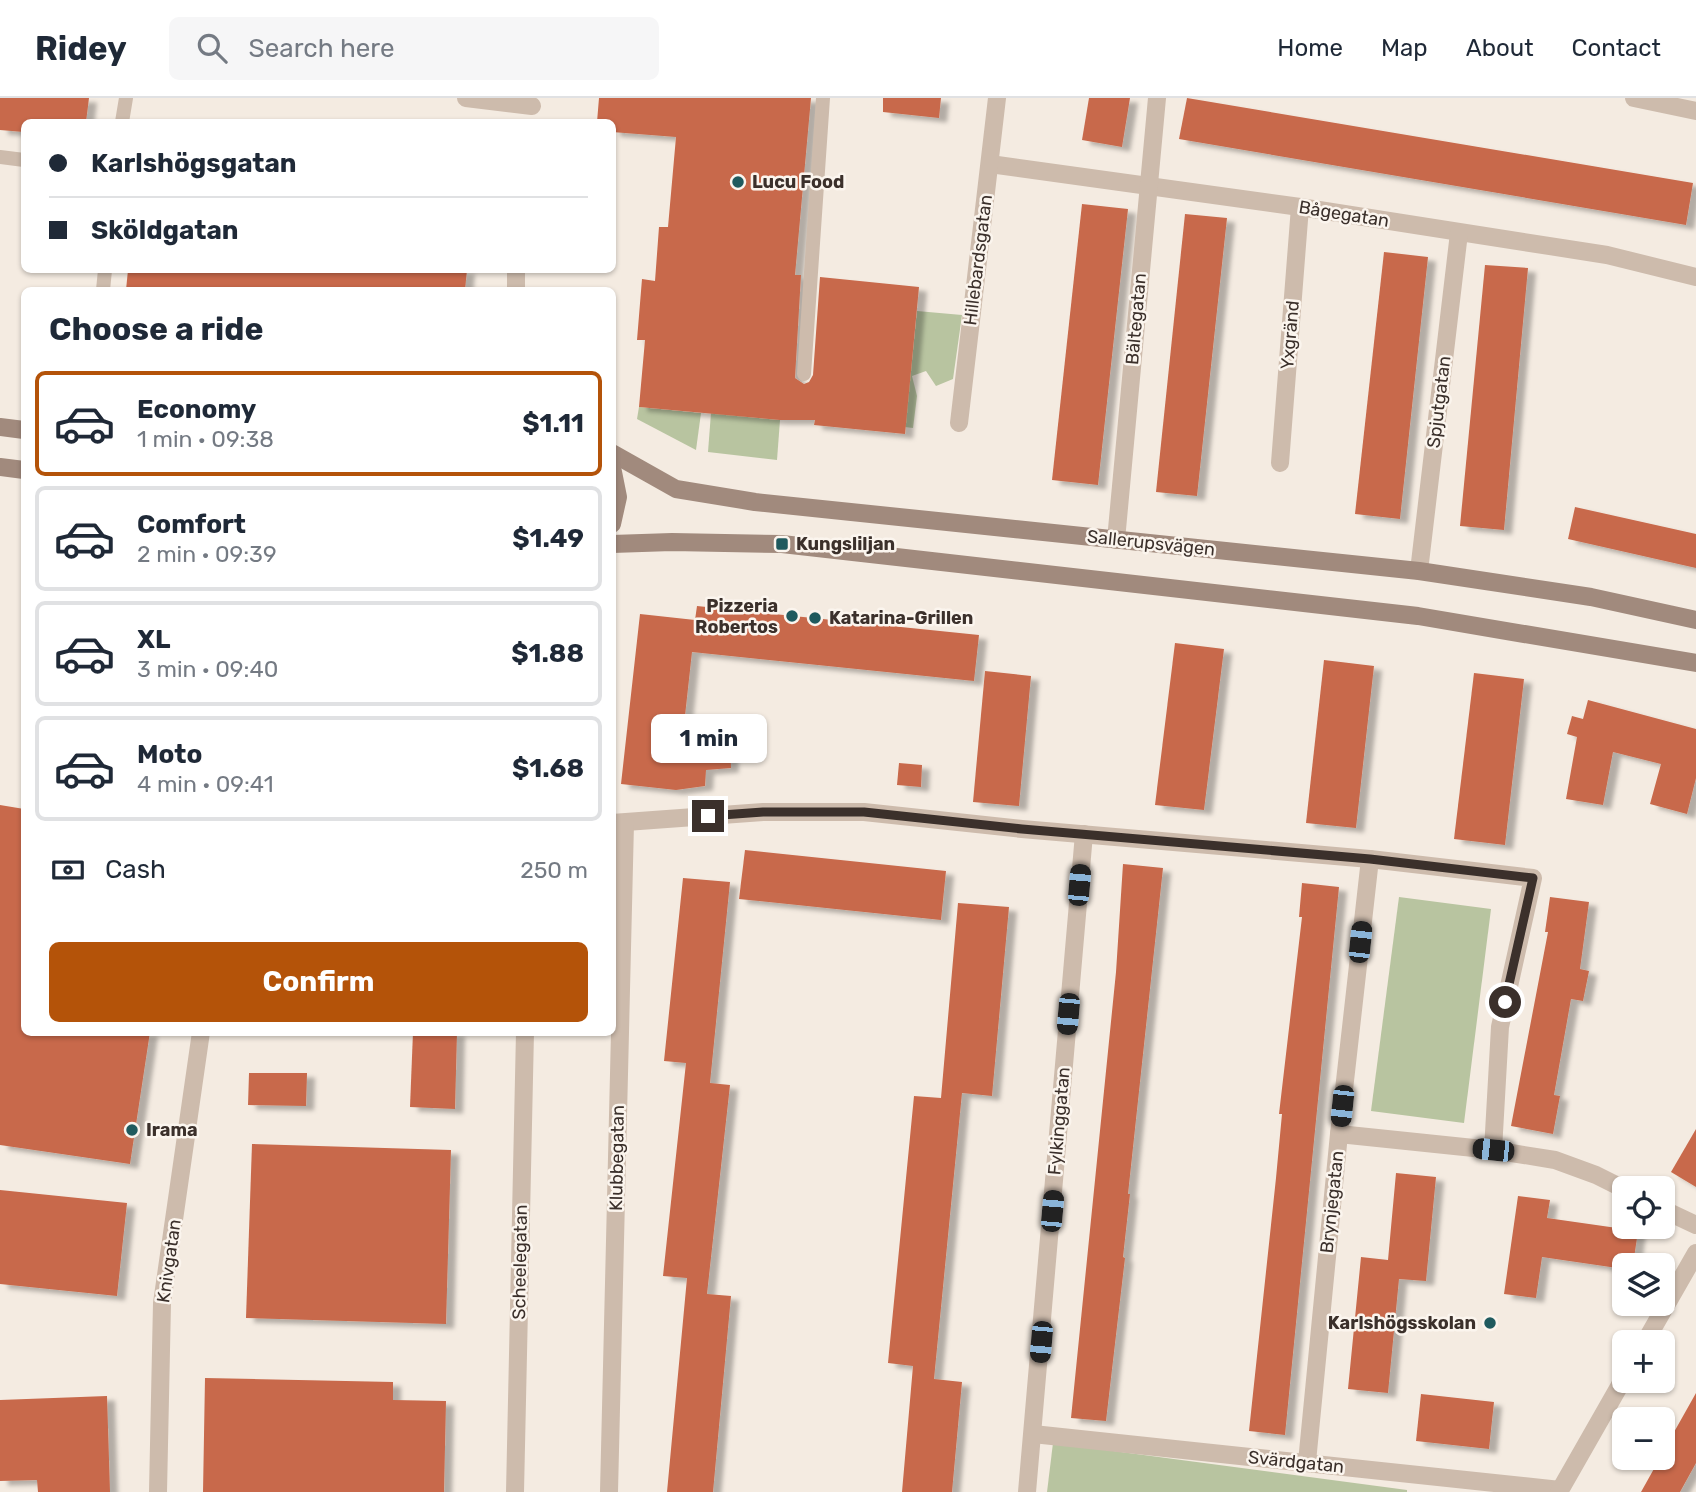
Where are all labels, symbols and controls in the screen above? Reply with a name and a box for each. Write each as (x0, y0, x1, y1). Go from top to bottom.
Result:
search box (169, 17, 659, 80)
text: Ridey (35, 29, 127, 68)
icon: search (193, 29, 231, 67)
text: Search here (249, 33, 394, 64)
text: Home (1277, 34, 1343, 62)
text: Map (1381, 34, 1428, 62)
text: About (1466, 34, 1534, 62)
text: Contact (1572, 34, 1661, 62)
text: Karlshögsgatan (91, 148, 297, 179)
place label: Lucu Food (752, 171, 844, 193)
marker: Lucu Food (730, 174, 746, 190)
street label: Hillebardsgatan (959, 193, 997, 327)
street label: Bågegatan (1297, 196, 1391, 232)
text: Sköldgatan (91, 215, 239, 246)
street label: Bältegatan (1121, 272, 1151, 366)
street label: Yxgränd (1276, 300, 1304, 370)
text: Choose a ride (49, 310, 263, 348)
street label: Spjutgatan (1422, 355, 1456, 449)
icon: car (53, 392, 116, 455)
text: Economy (137, 394, 256, 425)
text: $1.11 (522, 408, 584, 439)
text: 1 min · 09:38 (137, 425, 274, 453)
icon: car (53, 507, 116, 570)
text: Comfort (137, 509, 246, 540)
text: $1.49 (512, 523, 584, 554)
street label: Sallerupsvägen (1086, 525, 1216, 561)
place label: Kungsliljan (796, 533, 895, 555)
marker: Kungsliljan (774, 536, 790, 552)
text: 2 min · 09:39 (137, 540, 277, 568)
place label: Pizzeria Robertos (695, 595, 778, 638)
place label: Katarina-Grillen (829, 607, 973, 629)
marker: Pizzeria Robertos (784, 608, 800, 624)
marker: Katarina-Grillen (807, 610, 823, 626)
icon: car (53, 622, 116, 685)
text: XL (137, 624, 170, 655)
text: $1.88 (511, 638, 584, 669)
text: 3 min · 09:40 (137, 655, 278, 683)
callout: 1 min (650, 714, 766, 764)
text: 1 min (680, 724, 738, 752)
icon: car (53, 737, 116, 800)
text: Moto (137, 739, 202, 770)
text: $1.68 (512, 753, 584, 784)
text: 4 min · 09:41 (137, 770, 274, 798)
route end (692, 800, 724, 832)
icon: cash (49, 851, 87, 889)
text: Cash (105, 854, 166, 885)
text: 250 m (520, 856, 588, 884)
car (1067, 863, 1092, 907)
car (1348, 920, 1373, 964)
button: Confirm (49, 942, 588, 1022)
route start (1489, 986, 1521, 1018)
car (1056, 992, 1081, 1036)
street label: Fylkinggatan (1043, 1066, 1075, 1176)
car (1330, 1084, 1355, 1128)
street label: Klubbegatan (605, 1105, 629, 1211)
place label: Irama (146, 1119, 198, 1141)
marker: Irama (124, 1122, 140, 1138)
car (1472, 1137, 1515, 1163)
street label: Brynjegatan (1316, 1150, 1348, 1254)
map controls (1612, 1176, 1675, 1470)
button: locate (1612, 1176, 1675, 1239)
car (1040, 1189, 1065, 1233)
street label: Scheelegatan (508, 1204, 532, 1320)
street label: Knivgatan (152, 1218, 186, 1304)
button: layers (1612, 1253, 1675, 1316)
place label: Karlshögsskolan (1328, 1312, 1476, 1334)
marker: Karlshögsskolan (1482, 1315, 1498, 1331)
car (1029, 1320, 1054, 1364)
button: + (1612, 1330, 1675, 1393)
button: − (1612, 1407, 1675, 1470)
street label: Svärdgatan (1247, 1446, 1345, 1478)

